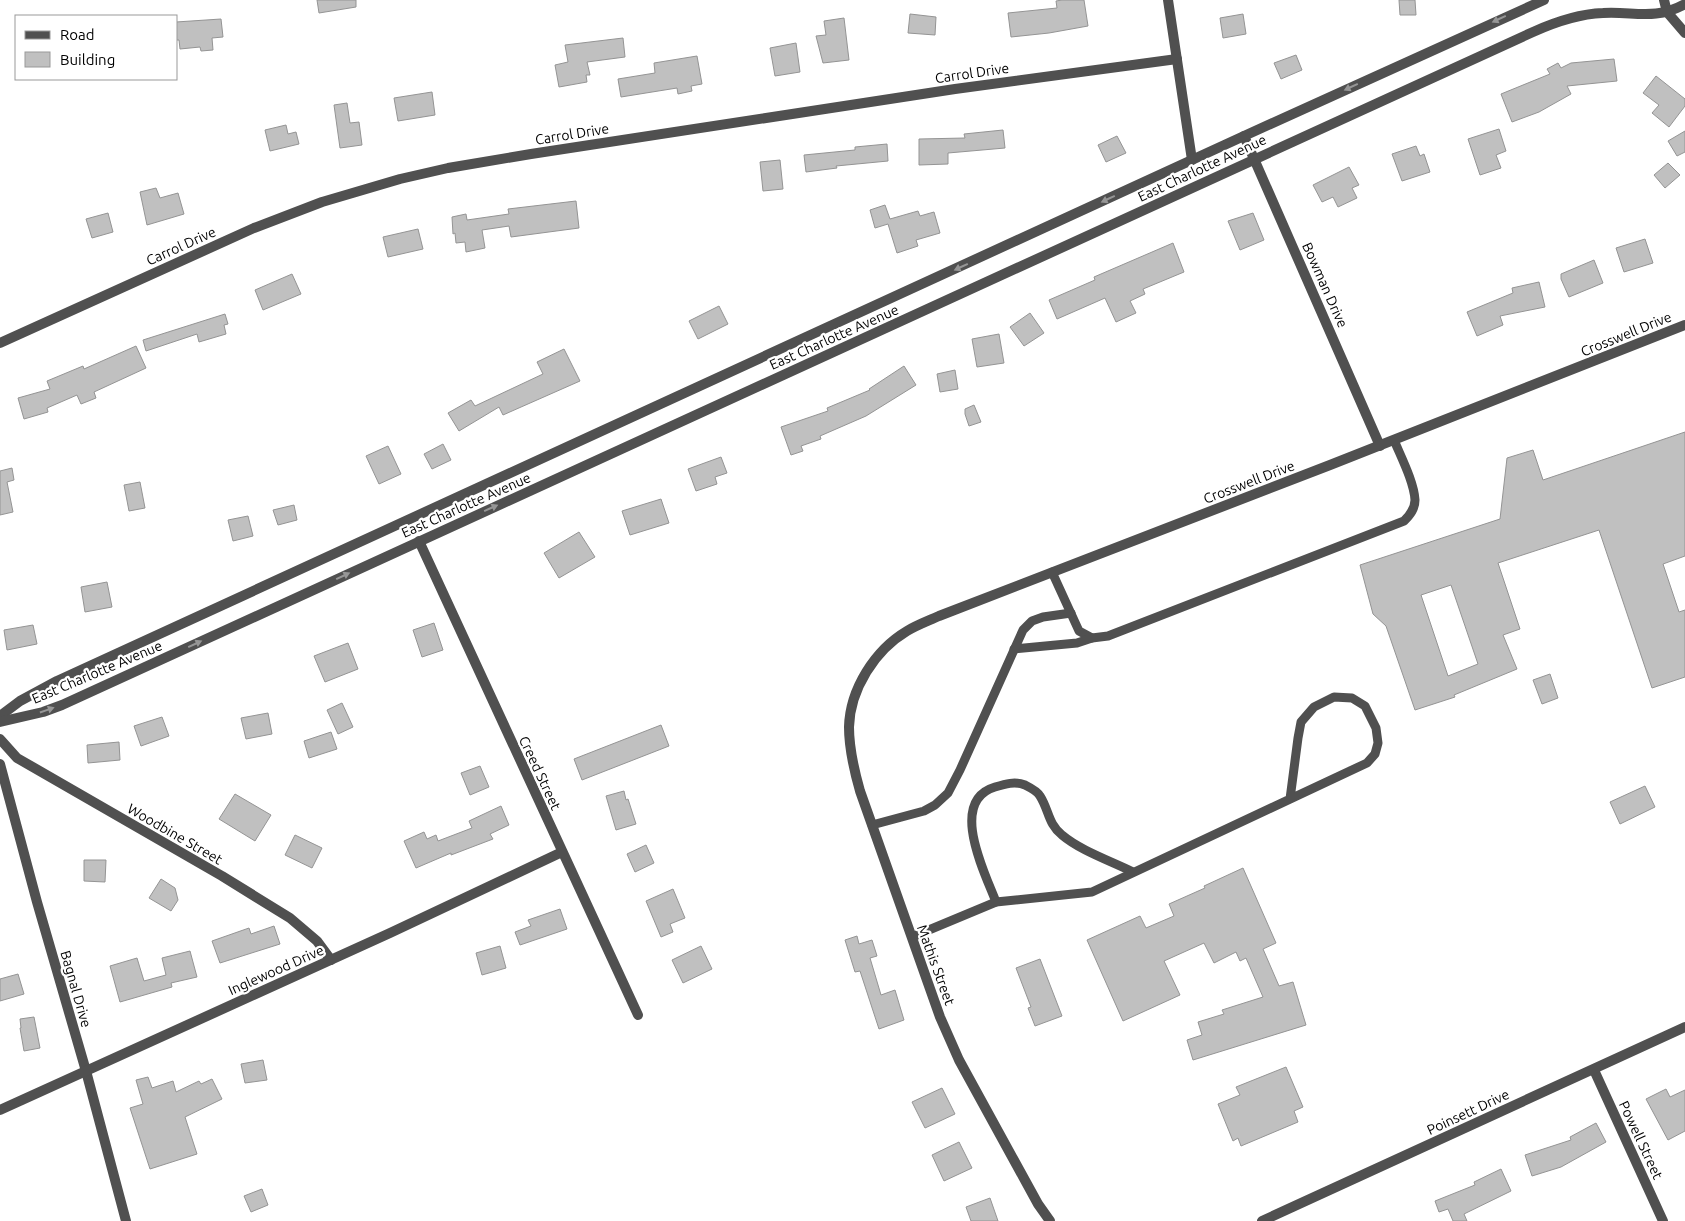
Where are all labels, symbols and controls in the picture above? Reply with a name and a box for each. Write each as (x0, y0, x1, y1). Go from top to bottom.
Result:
legend (15, 15, 178, 80)
one-way arrow (1492, 16, 1506, 24)
text: Road (60, 26, 95, 43)
text: Building (60, 51, 115, 68)
street label: Carrol Drive (934, 60, 1010, 86)
one-way arrow (1344, 83, 1358, 91)
street label: Carrol Drive (534, 120, 610, 148)
street label: East Charlotte Avenue (1135, 131, 1269, 205)
one-way arrow (1101, 195, 1115, 203)
street label: Carrol Drive (144, 224, 218, 268)
street label: Bowman Drive (1299, 240, 1351, 330)
one-way arrow (954, 263, 968, 271)
street label: East Charlotte Avenue (767, 301, 901, 373)
street label: Crosswell Drive (1578, 309, 1674, 359)
street label: Crosswell Drive (1201, 457, 1297, 507)
street label: East Charlotte Avenue (399, 469, 533, 541)
one-way arrow (484, 504, 498, 512)
one-way arrow (336, 572, 350, 580)
street label: East Charlotte Avenue (30, 637, 164, 707)
one-way arrow (188, 640, 202, 648)
one-way arrow (40, 706, 55, 714)
street label: Creed Street (516, 733, 564, 813)
street label: Woodbine Street (125, 800, 226, 868)
street label: Mathis Street (914, 922, 958, 1008)
street label: Inglewood Drive (226, 942, 326, 998)
street label: Bagnal Drive (57, 949, 95, 1029)
street label: Poinsett Drive (1424, 1086, 1512, 1138)
street label: Powell Street (1616, 1098, 1666, 1182)

